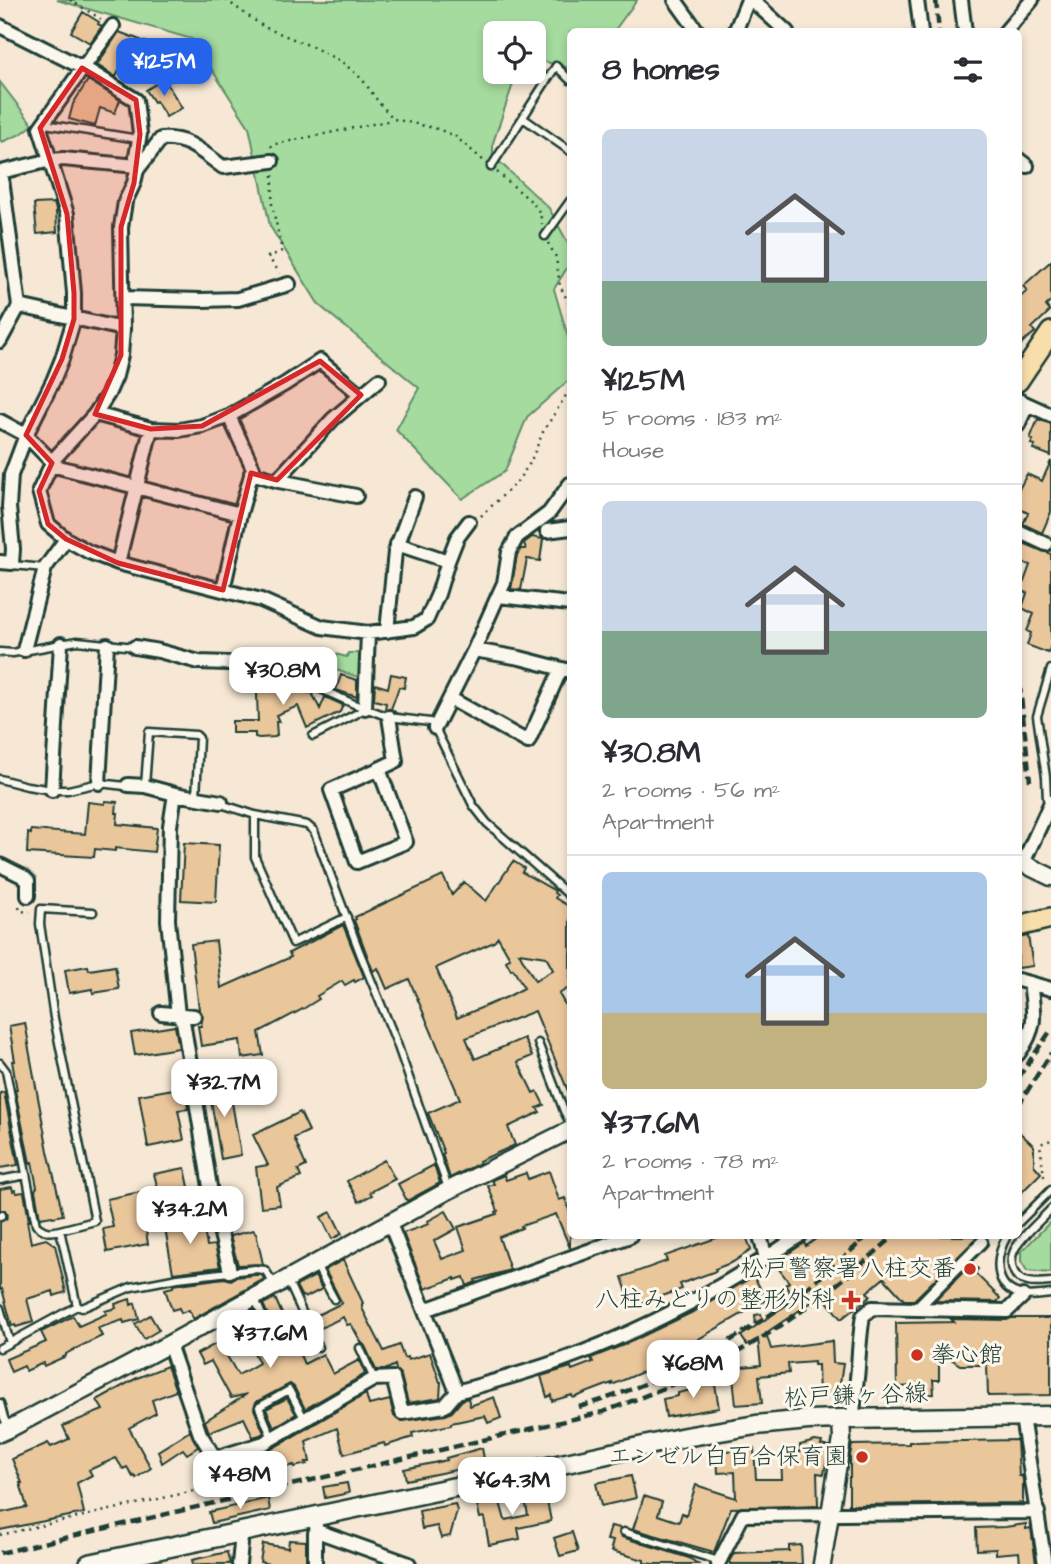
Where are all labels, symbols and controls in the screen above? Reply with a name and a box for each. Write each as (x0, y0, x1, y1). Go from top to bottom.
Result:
map controls (483, 21, 546, 84)
button: locate (483, 21, 546, 84)
pin: ¥125M (115, 38, 213, 98)
text: ¥125M (132, 45, 196, 77)
text: 8 homes (602, 49, 720, 91)
icon: filters (949, 51, 987, 89)
icon: home (732, 175, 858, 301)
text: ¥125M (602, 360, 685, 402)
text: 5 rooms · 183 m² (602, 402, 782, 434)
text: House (602, 434, 665, 466)
icon: home (732, 547, 858, 673)
pin: ¥30.8M (226, 648, 340, 707)
text: ¥30.8M (245, 654, 321, 686)
text: ¥30.8M (602, 732, 701, 774)
text: 2 rooms · 56 m² (602, 774, 780, 806)
text: Apartment (602, 806, 714, 838)
icon: home (732, 918, 858, 1044)
pin: ¥32.7M (167, 1060, 281, 1119)
text: ¥32.7M (187, 1066, 261, 1098)
text: ¥37.6M (602, 1103, 700, 1145)
text: 2 rooms · 78 m² (602, 1145, 779, 1177)
text: Apartment (602, 1177, 714, 1209)
pin: ¥34.2M (133, 1186, 247, 1246)
text: ¥34.2M (152, 1193, 228, 1225)
place label: 松戸警察署八柱交番 (740, 1252, 956, 1286)
marker: 松戸警察署八柱交番 (962, 1261, 978, 1277)
place label: 八柱みどりの整形外科 (595, 1283, 835, 1317)
marker: 八柱みどりの整形外科 (841, 1290, 861, 1310)
pin: ¥37.6M (213, 1310, 327, 1370)
text: ¥37.6M (233, 1317, 307, 1349)
place label: 拳心館 (931, 1338, 1003, 1372)
pin: ¥68M (652, 1340, 734, 1400)
text: ¥68M (663, 1347, 723, 1379)
marker: 拳心館 (909, 1347, 925, 1363)
street label: 松戸鎌ヶ谷線 (783, 1376, 929, 1416)
place label: エンゼル白百合保育園 (608, 1440, 848, 1474)
marker: エンゼル白百合保育園 (854, 1449, 870, 1465)
pin: ¥48M (199, 1452, 281, 1511)
text: ¥48M (209, 1458, 271, 1490)
pin: ¥64.3M (455, 1458, 569, 1517)
text: ¥64.3M (474, 1464, 550, 1496)

